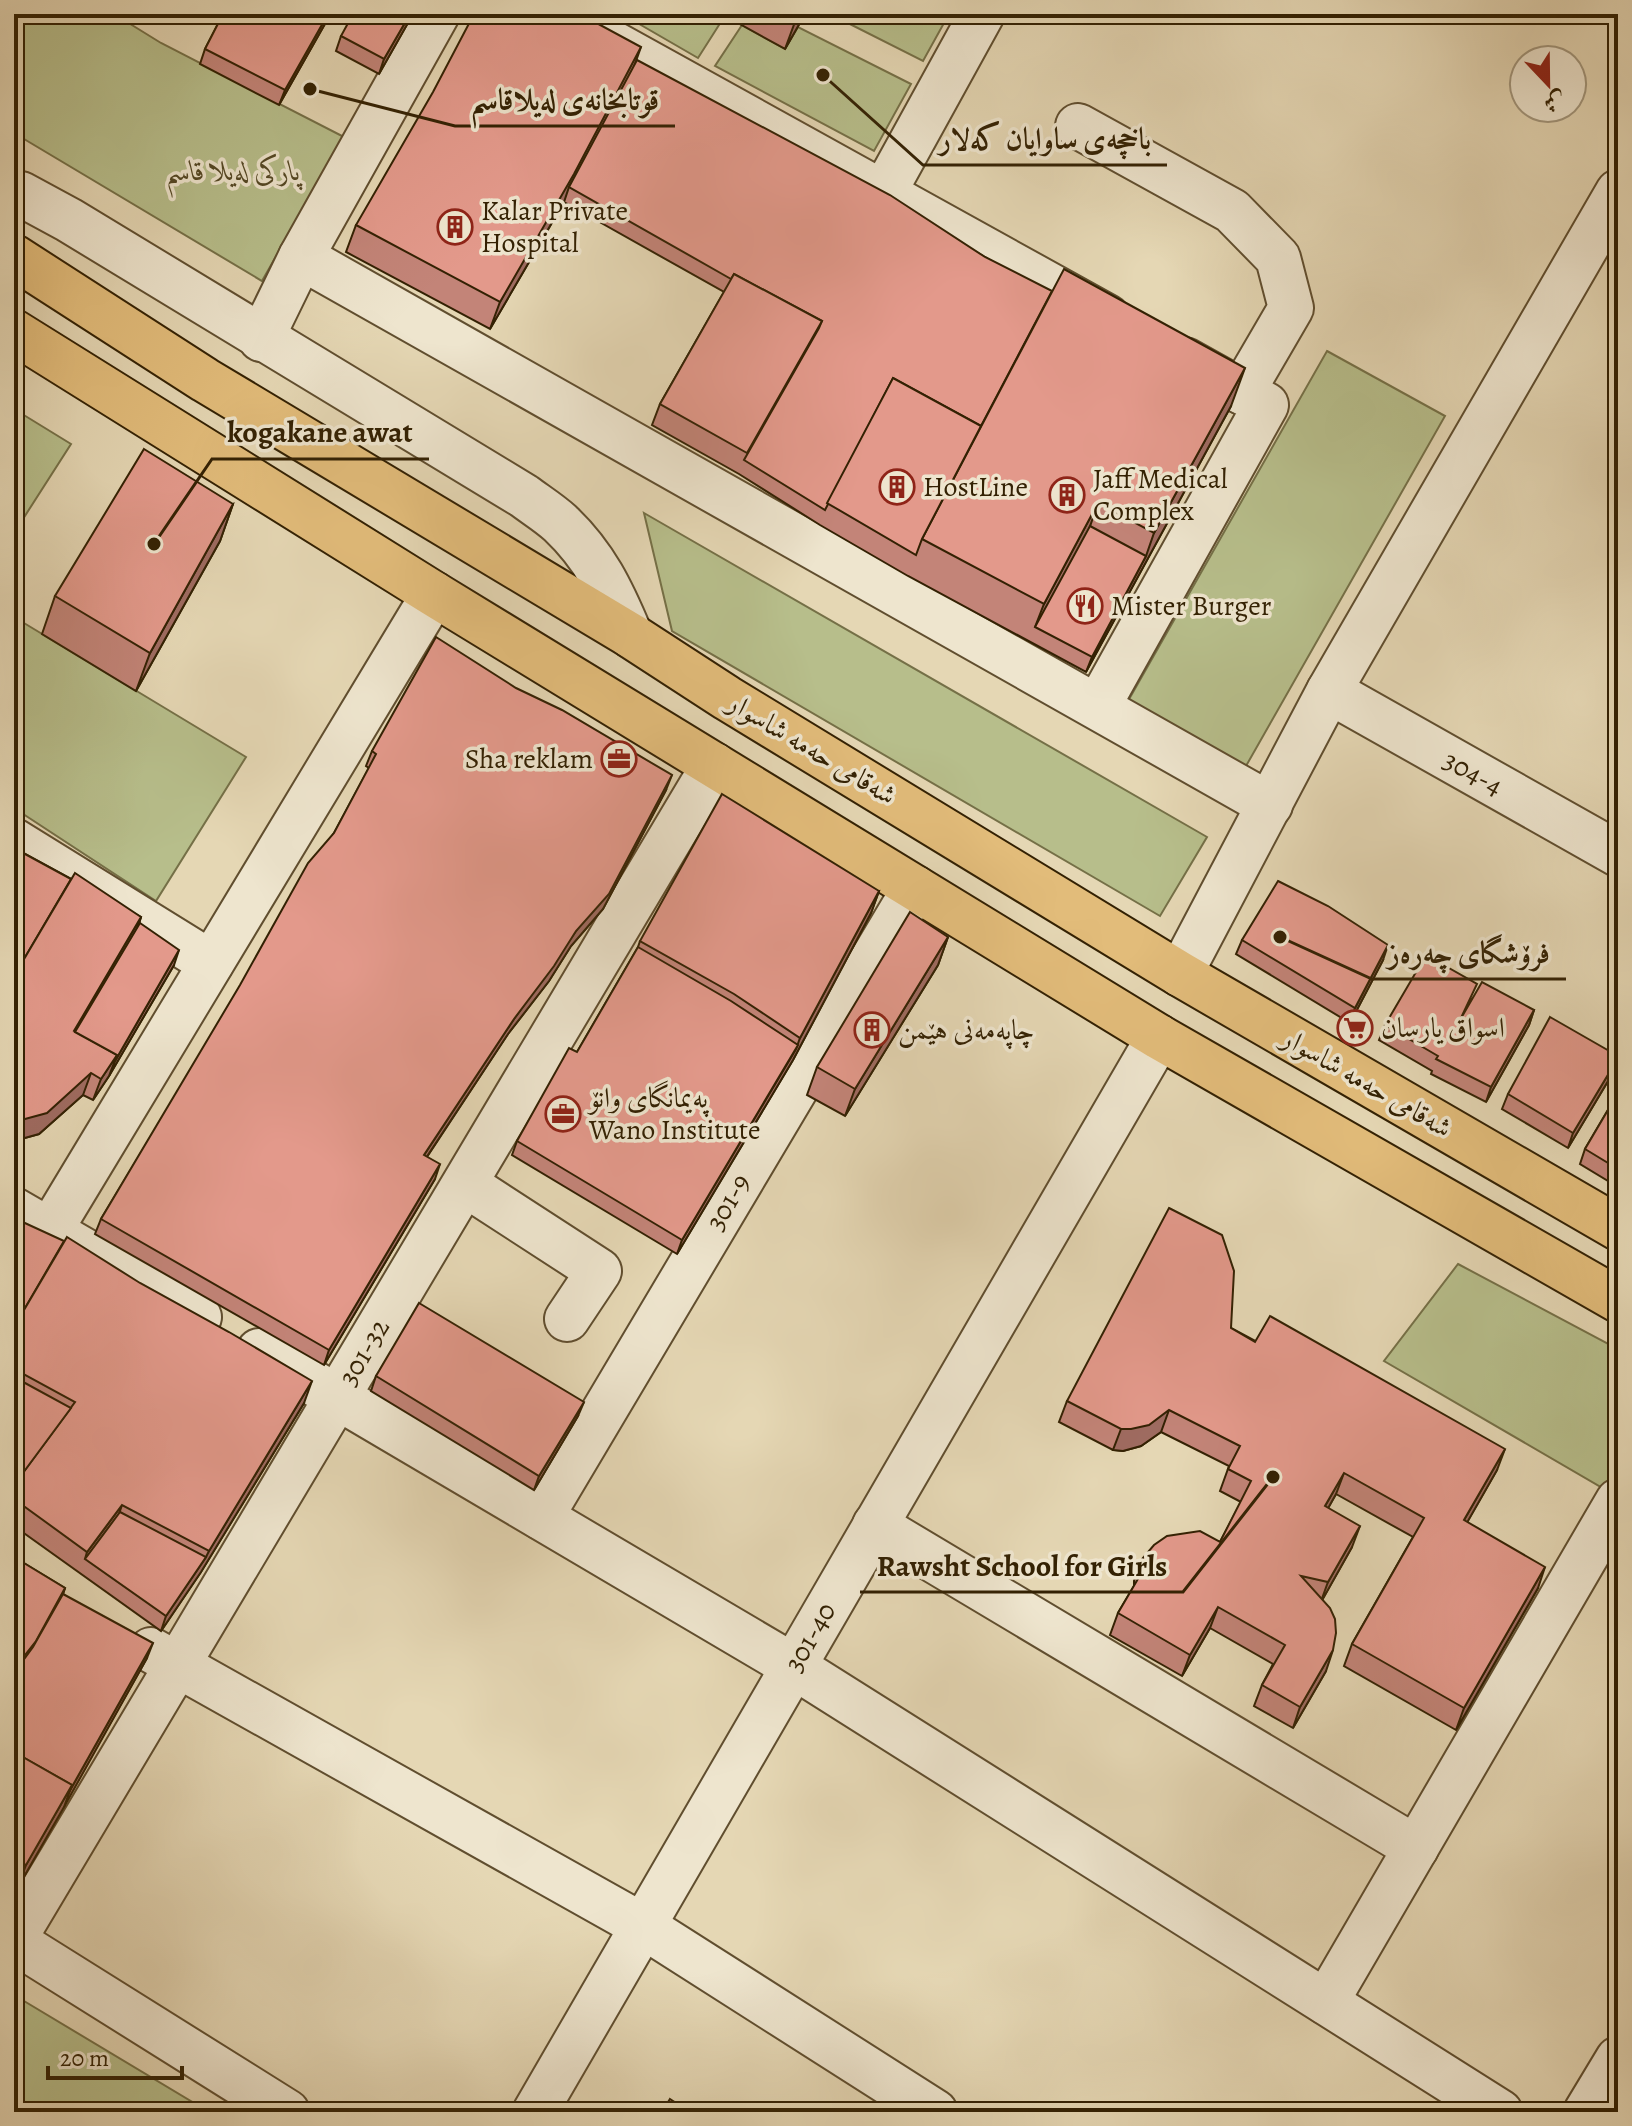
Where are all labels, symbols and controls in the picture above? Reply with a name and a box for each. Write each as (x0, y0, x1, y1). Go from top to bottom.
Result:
north arrow (1508, 44, 1588, 124)
callout: قوتابخانەی لەیلاقاسم (455, 72, 675, 126)
text: قوتابخانەی لەیلاقاسم (471, 80, 659, 129)
text: ش (1539, 84, 1571, 120)
callout: باخچەی ساوایان کەلار (923, 111, 1167, 165)
text: باخچەی ساوایان کەلار (936, 119, 1151, 160)
park label: پارکی لەیلا قاسم (165, 152, 304, 198)
place label: Kalar Private Hospital (481, 192, 628, 262)
building icon: Kalar Private Hospital (436, 208, 474, 246)
callout: kogakane awat (212, 405, 429, 459)
text: kogakane awat (227, 412, 413, 452)
place label: Jaff Medical Complex (1093, 460, 1228, 530)
building icon: HostLine (878, 468, 916, 506)
place label: HostLine (923, 468, 1028, 506)
building icon: Jaff Medical Complex (1048, 476, 1086, 514)
restaurant icon: Mister Burger (1066, 587, 1104, 625)
place label: Mister Burger (1111, 587, 1272, 625)
street label: شەقامی حەمە شاسوار (718, 682, 903, 814)
place label: Sha reklam (465, 740, 593, 778)
office icon: Sha reklam (600, 740, 638, 778)
street label: 304-4 (1436, 741, 1510, 805)
callout: فرۆشگای چەرەز (1372, 925, 1566, 979)
text: فرۆشگای چەرەز (1385, 933, 1550, 974)
supermarket icon: اسواق يارسان (1336, 1009, 1374, 1047)
place label: اسواق يارسان (1381, 1009, 1505, 1047)
building icon: چاپەمەنی هێمن (853, 1011, 891, 1049)
place label: چاپەمەنی هێمن (898, 1011, 1035, 1050)
street label: شەقامی حەمە شاسوار (1272, 1017, 1459, 1147)
place label: پەیمانگای وانۆ Wano Institute (586, 1079, 760, 1149)
office icon: پەیمانگای وانۆ Wano Institute (544, 1095, 582, 1133)
street label: 301-9 (696, 1167, 760, 1237)
street label: 301-32 (329, 1311, 399, 1393)
callout: Rawsht School for Girls (860, 1538, 1183, 1592)
text: Rawsht School for Girls (877, 1546, 1167, 1586)
street label: 301-40 (775, 1595, 845, 1679)
scale bar (48, 2030, 182, 2080)
text: 20 m (60, 2042, 109, 2074)

